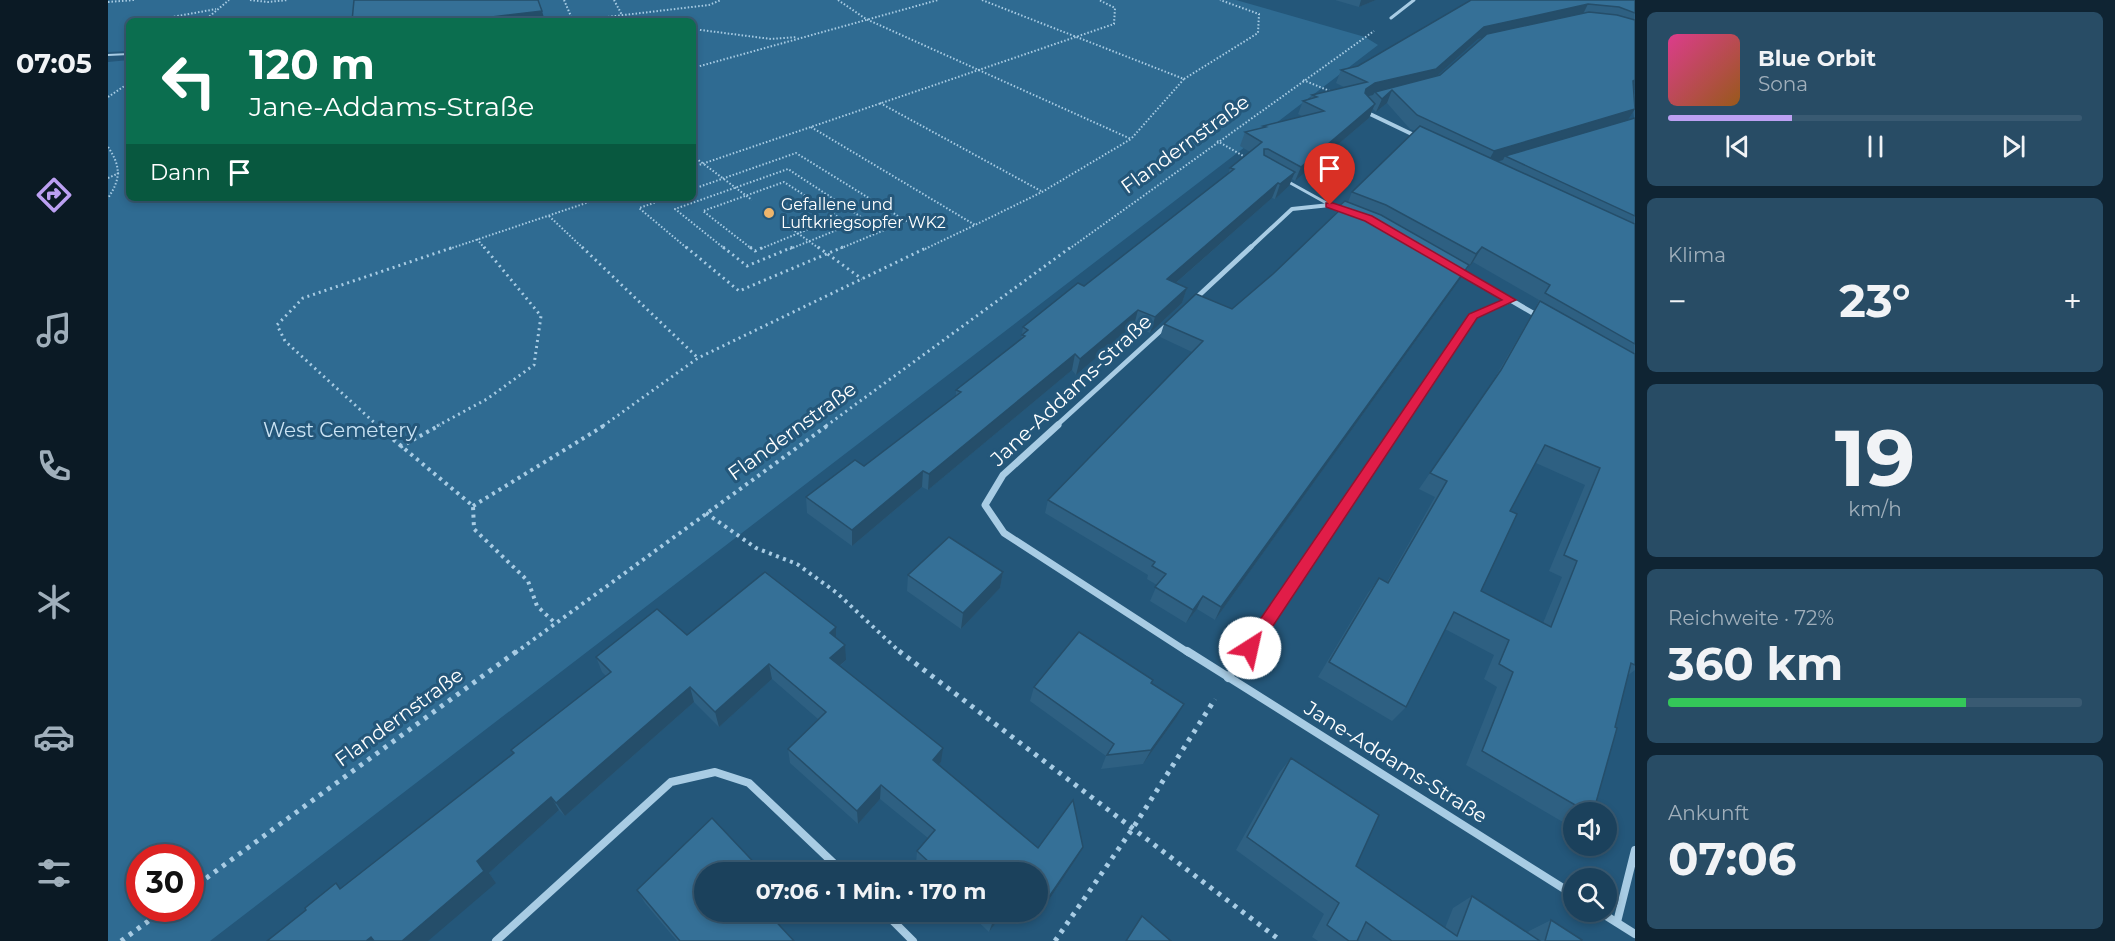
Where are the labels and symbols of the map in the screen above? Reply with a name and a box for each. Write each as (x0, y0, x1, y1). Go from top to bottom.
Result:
street label: Flandernstraße (1116, 89, 1254, 199)
pin (1304, 143, 1355, 205)
place label: Gefallene und Luftkriegsopfer WK2 (781, 195, 946, 232)
marker: Gefallene und Luftkriegsopfer WK2 (762, 206, 776, 220)
street label: Jane-Addams-Straße (985, 309, 1156, 471)
street label: Flandernstraße (723, 376, 861, 486)
park label: West Cemetery (263, 418, 417, 442)
position arrow (1218, 616, 1282, 680)
street label: Flandernstraße (330, 662, 468, 772)
street label: Jane-Addams-Straße (1299, 695, 1492, 828)
speed limit sign: 30 (126, 844, 204, 922)

